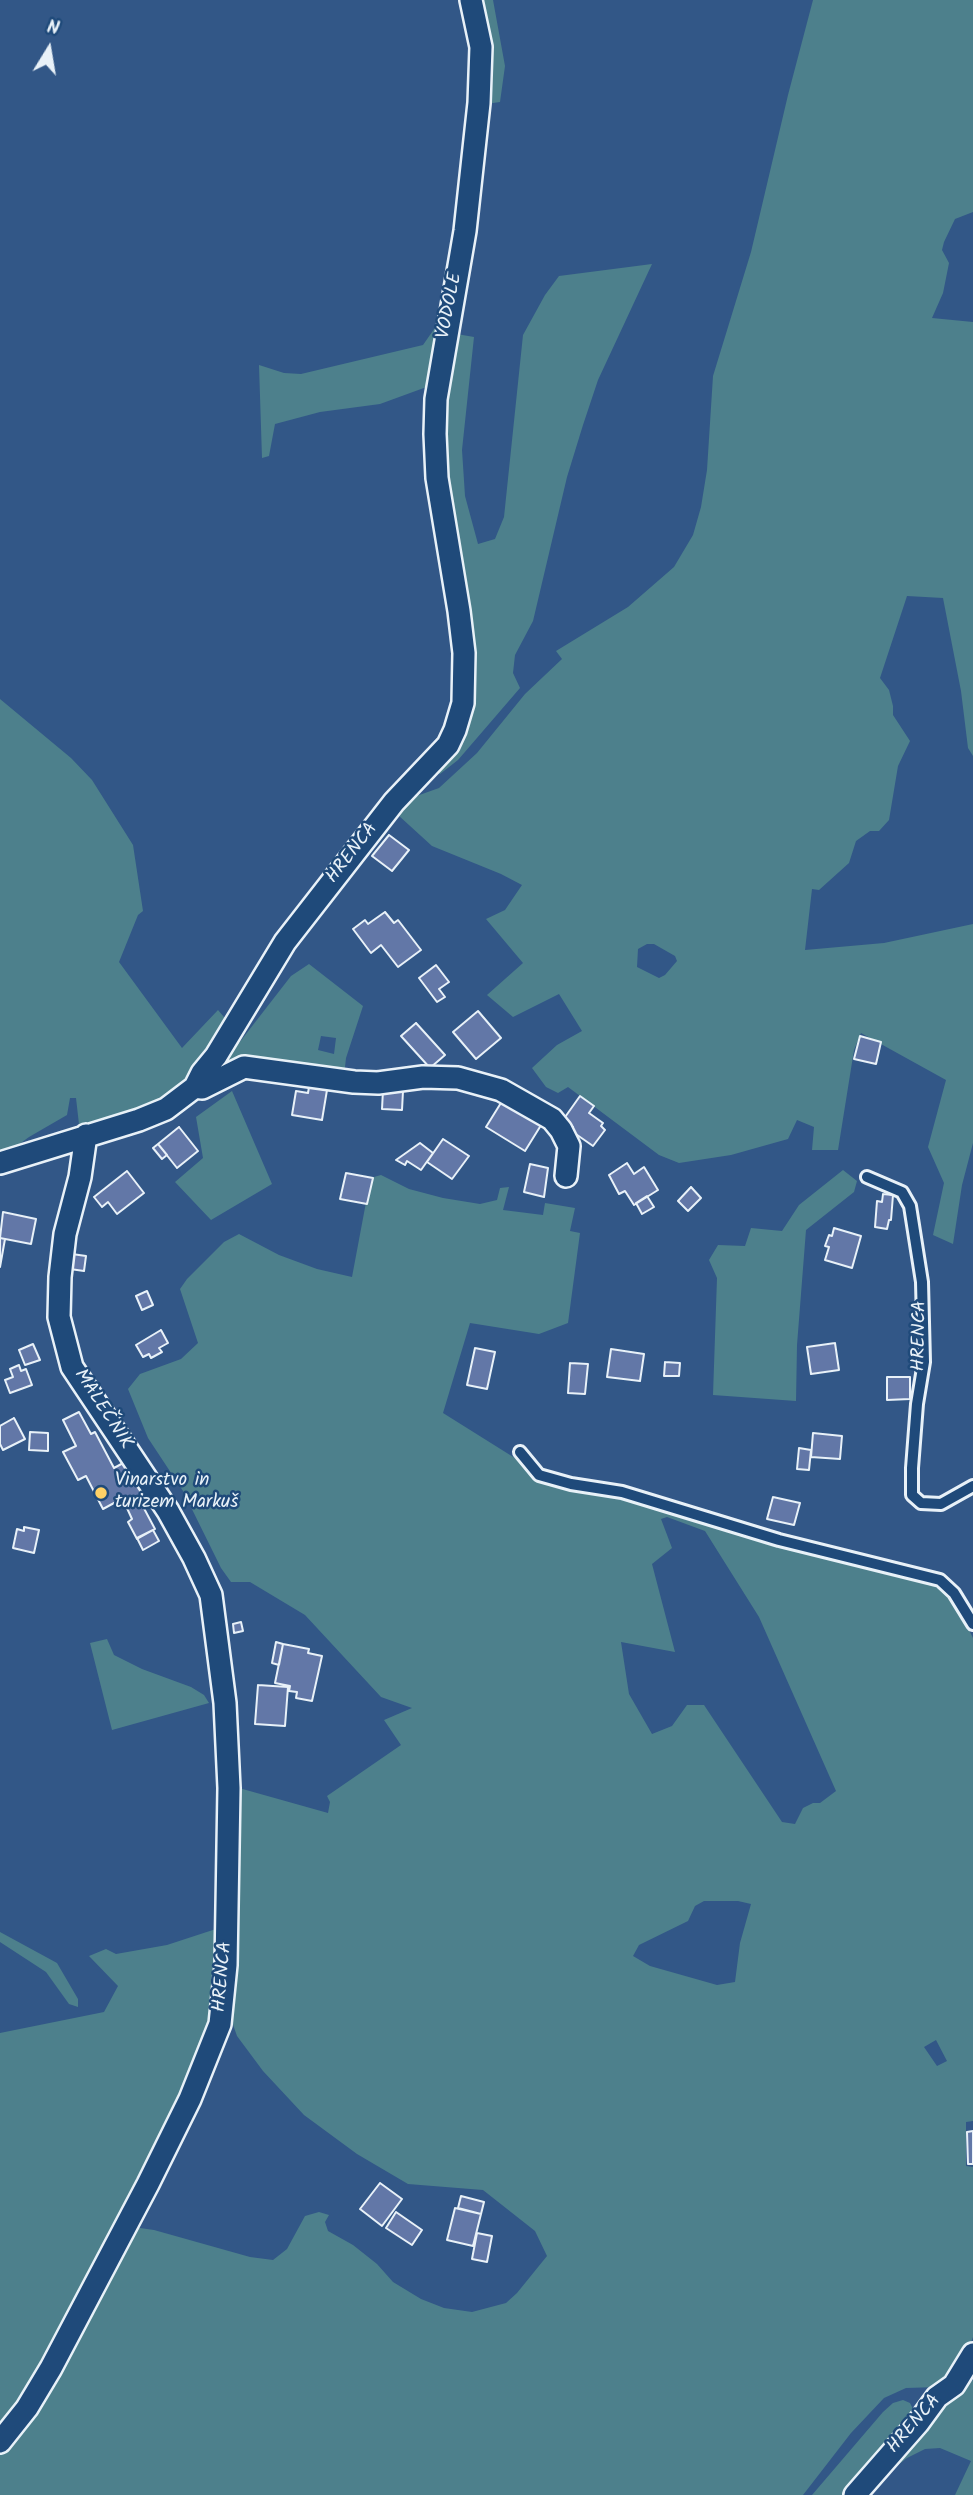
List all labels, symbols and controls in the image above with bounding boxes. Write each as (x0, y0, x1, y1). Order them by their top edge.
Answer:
text: N (44, 13, 62, 44)
north arrow (14, 14, 84, 84)
street label: VODOLE (433, 271, 469, 341)
street label: HRENCA (322, 819, 384, 889)
street label: HRENCA (909, 1300, 933, 1372)
street label: MALEČNIK (68, 1366, 136, 1454)
place label: Vinarstvo in turizem Markuš (115, 1471, 238, 1515)
marker: Vinarstvo in turizem Markuš (93, 1485, 109, 1501)
street label: HRENCA (210, 1941, 238, 2013)
street label: HRENCA (883, 2391, 947, 2459)

